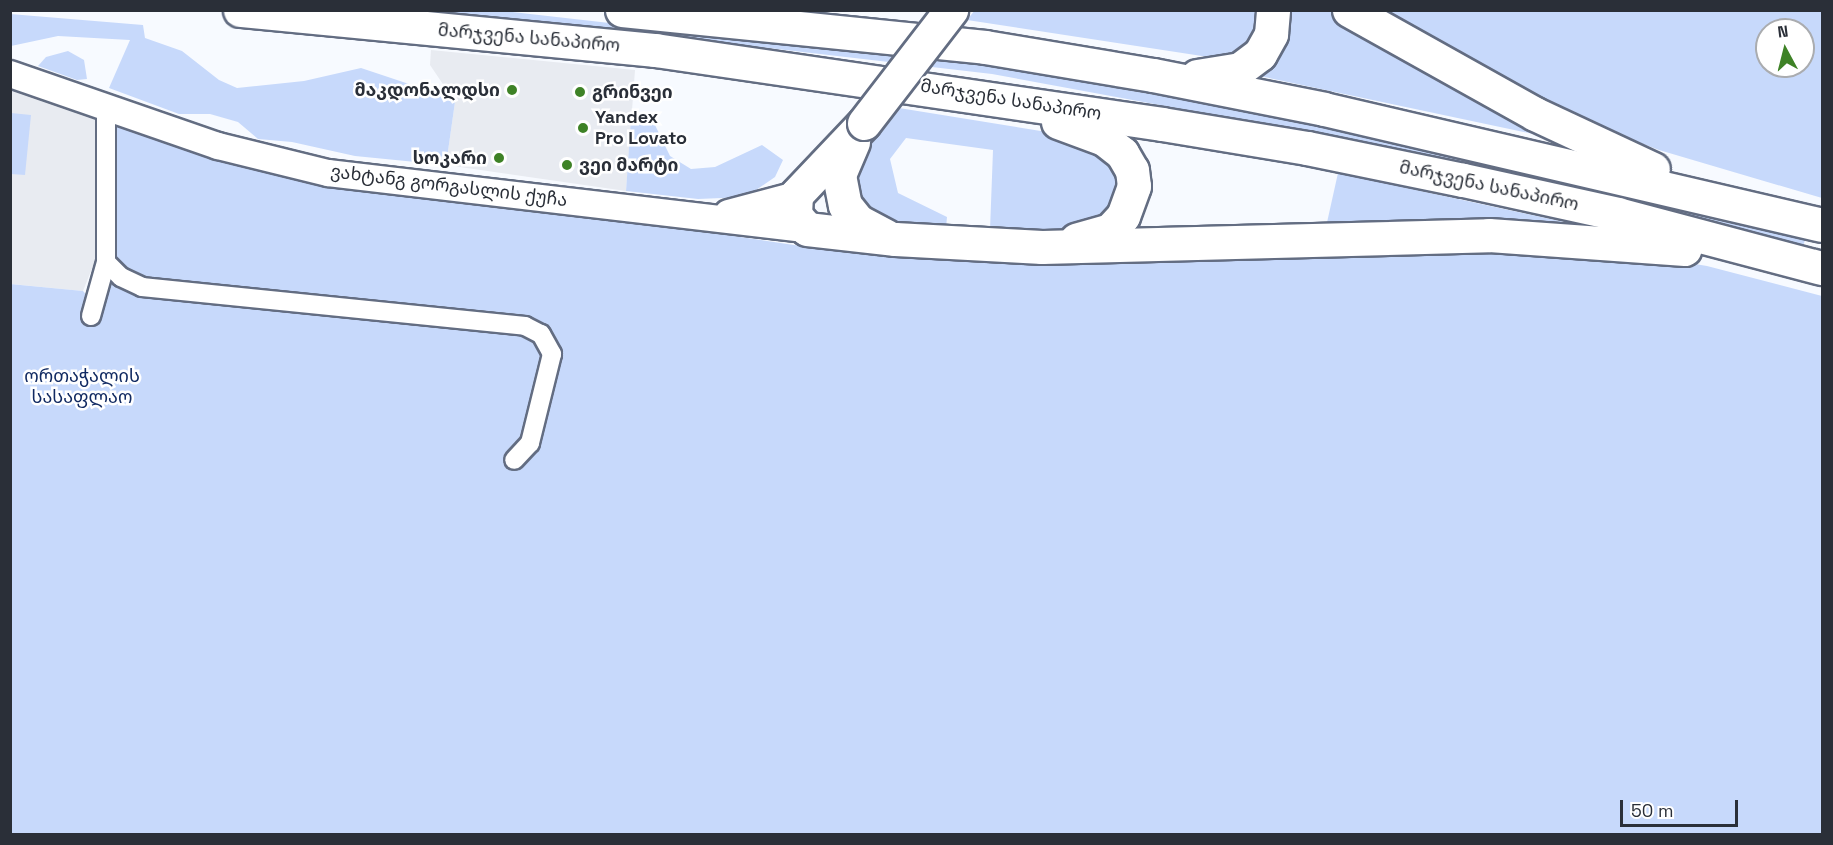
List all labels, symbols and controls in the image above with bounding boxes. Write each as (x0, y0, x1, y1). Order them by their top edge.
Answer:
north arrow (1755, 18, 1815, 78)
street label: მარჯვენა სანაპირო (437, 19, 621, 57)
text: N (1776, 21, 1790, 43)
street label: მარჯვენა სანაპირო (919, 75, 1103, 125)
place label: მაკდონალდსი (355, 79, 500, 101)
place label: გრინვეი (592, 81, 673, 103)
marker: მაკდონალდსი (505, 83, 519, 97)
marker: გრინვეი (573, 85, 587, 99)
place label: Yandex Pro Lovato (595, 107, 687, 150)
marker: Yandex Pro Lovato (576, 121, 590, 135)
place label: სოკარი (413, 147, 487, 169)
marker: სოკარი (492, 151, 506, 165)
place label: ვეი მარტი (579, 154, 678, 176)
street label: მარჯვენა სანაპირო (1397, 156, 1581, 216)
marker: ვეი მარტი (560, 158, 574, 172)
street label: ვახტანგ გორგასლის ქუჩა (329, 161, 569, 211)
park label: ორთაჭალის სასაფლაო (24, 366, 140, 409)
scale bar (1623, 788, 1742, 826)
text: 50 m (1631, 799, 1673, 822)

